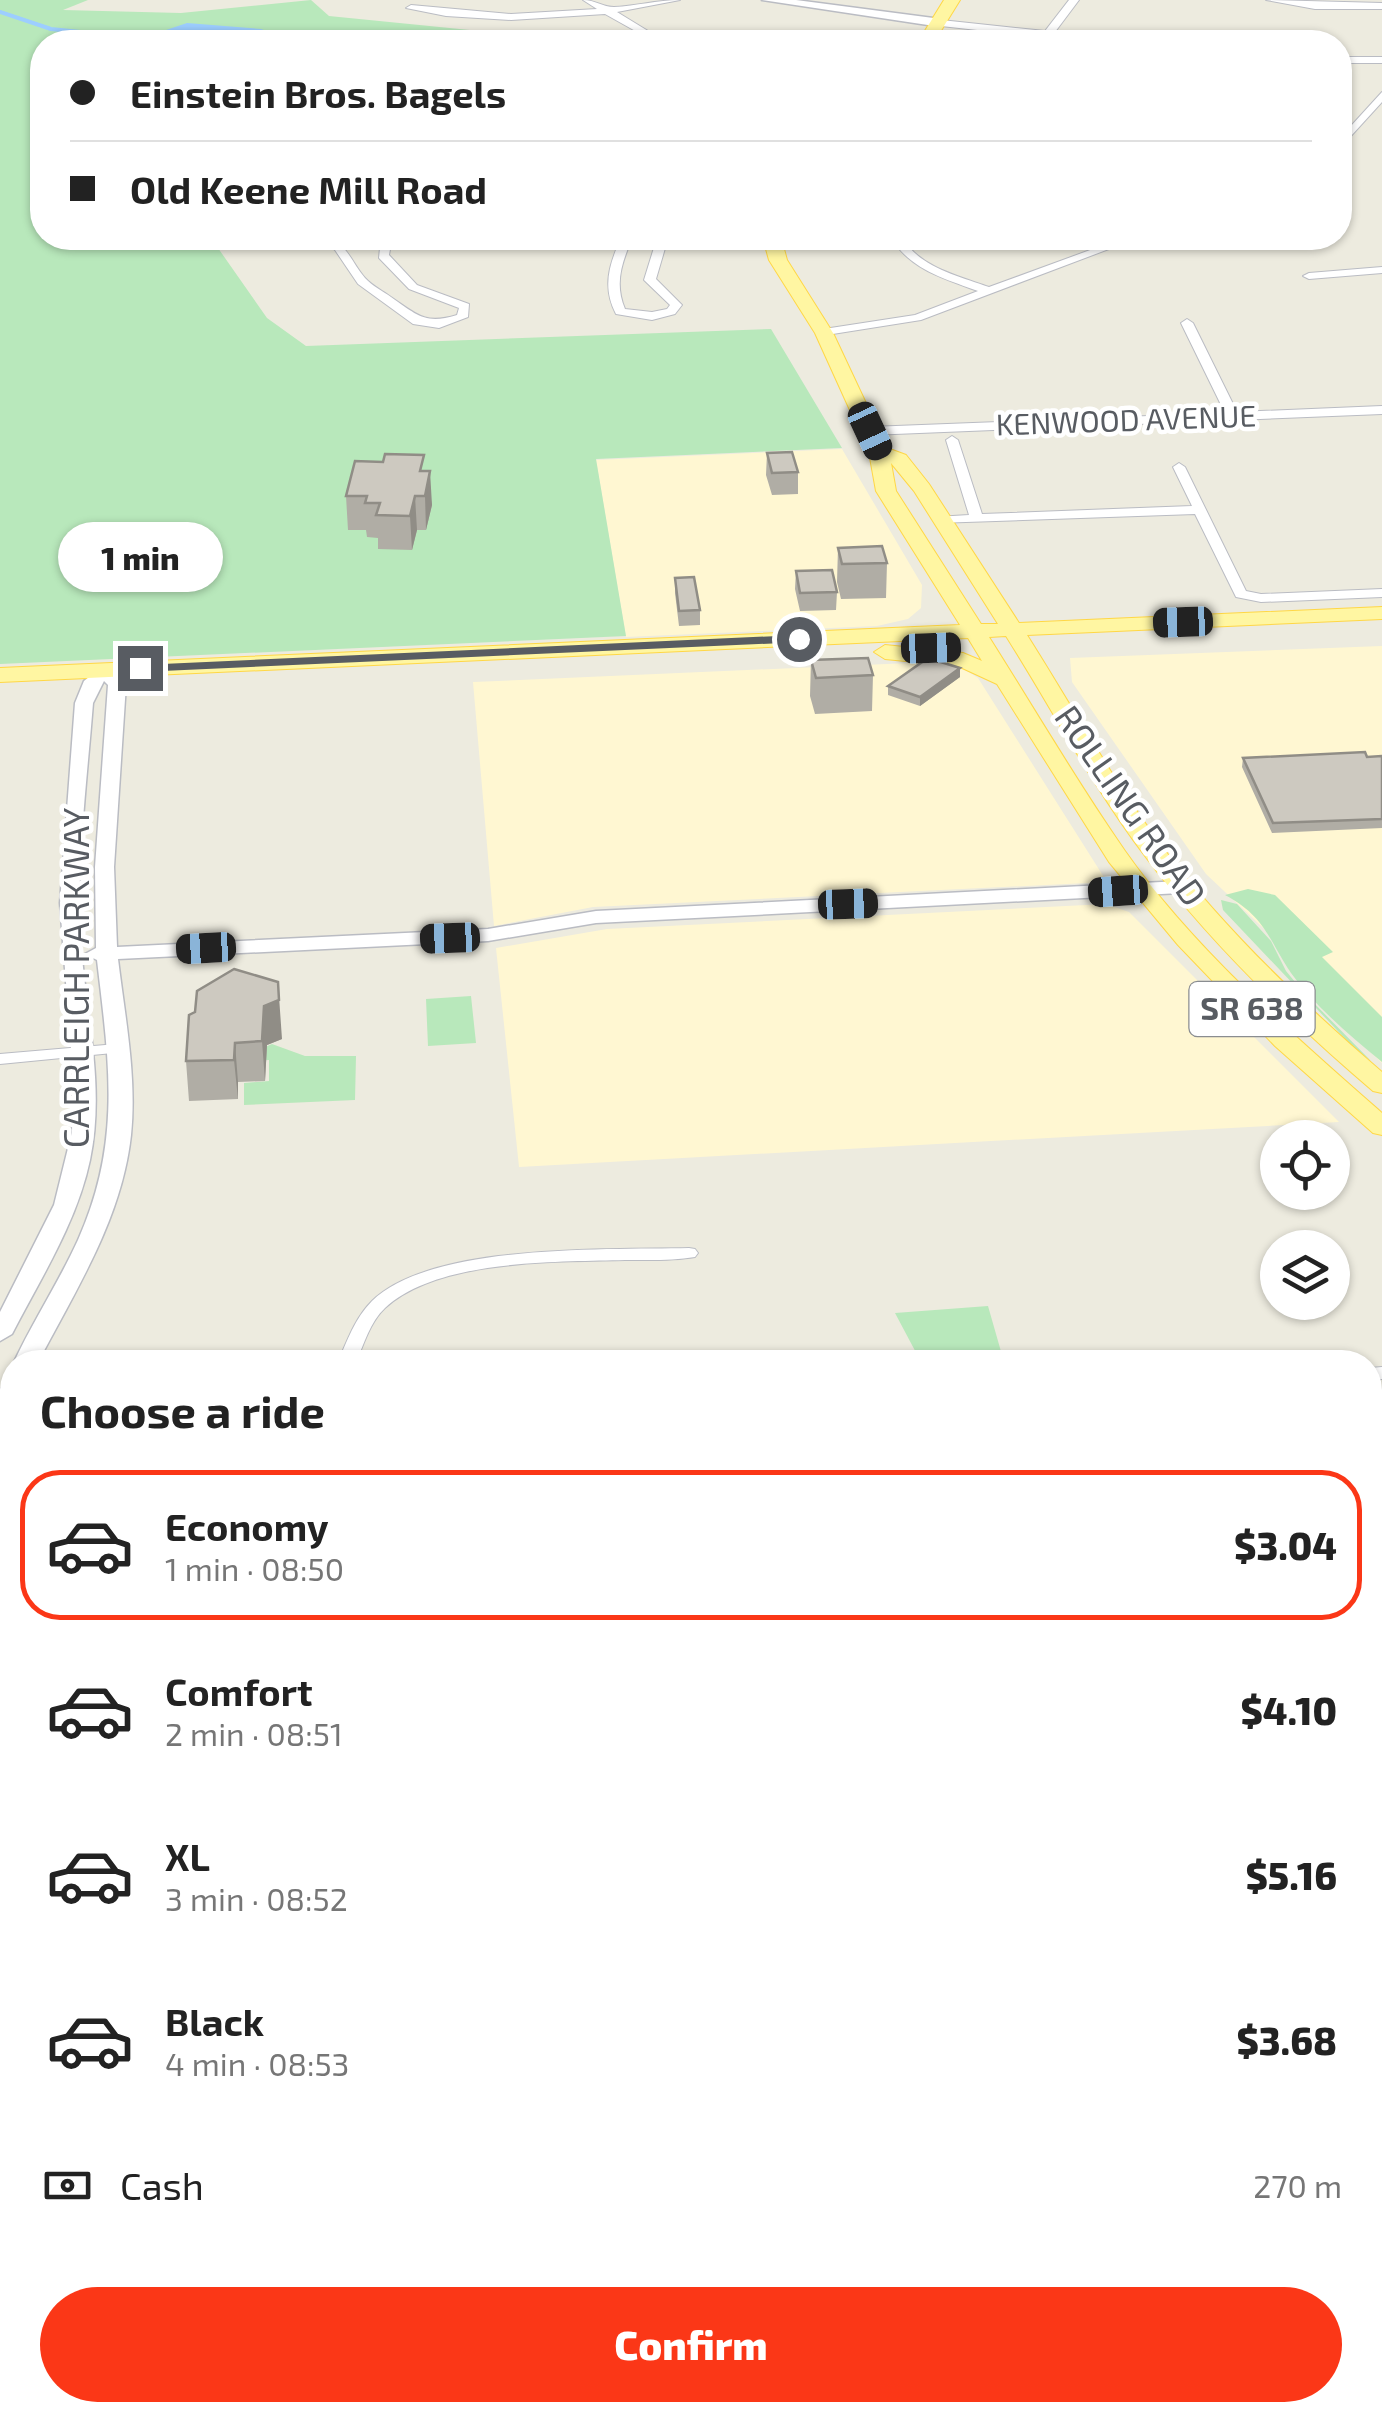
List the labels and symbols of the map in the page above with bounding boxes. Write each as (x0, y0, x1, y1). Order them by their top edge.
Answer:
street label: KENWOOD AVENUE (995, 396, 1257, 442)
car (844, 397, 896, 465)
callout: 1 min (58, 523, 222, 593)
car (1152, 606, 1214, 638)
route start (777, 617, 822, 662)
car (900, 632, 962, 664)
route end (118, 646, 163, 691)
street label: ROLLING ROAD (1047, 697, 1216, 913)
street label: CARRLEIGH PARKWAY (54, 808, 96, 1148)
car (1087, 874, 1149, 908)
car (817, 888, 879, 920)
car (419, 922, 481, 954)
car (175, 931, 237, 965)
road number: SR 638 (1190, 982, 1314, 1036)

